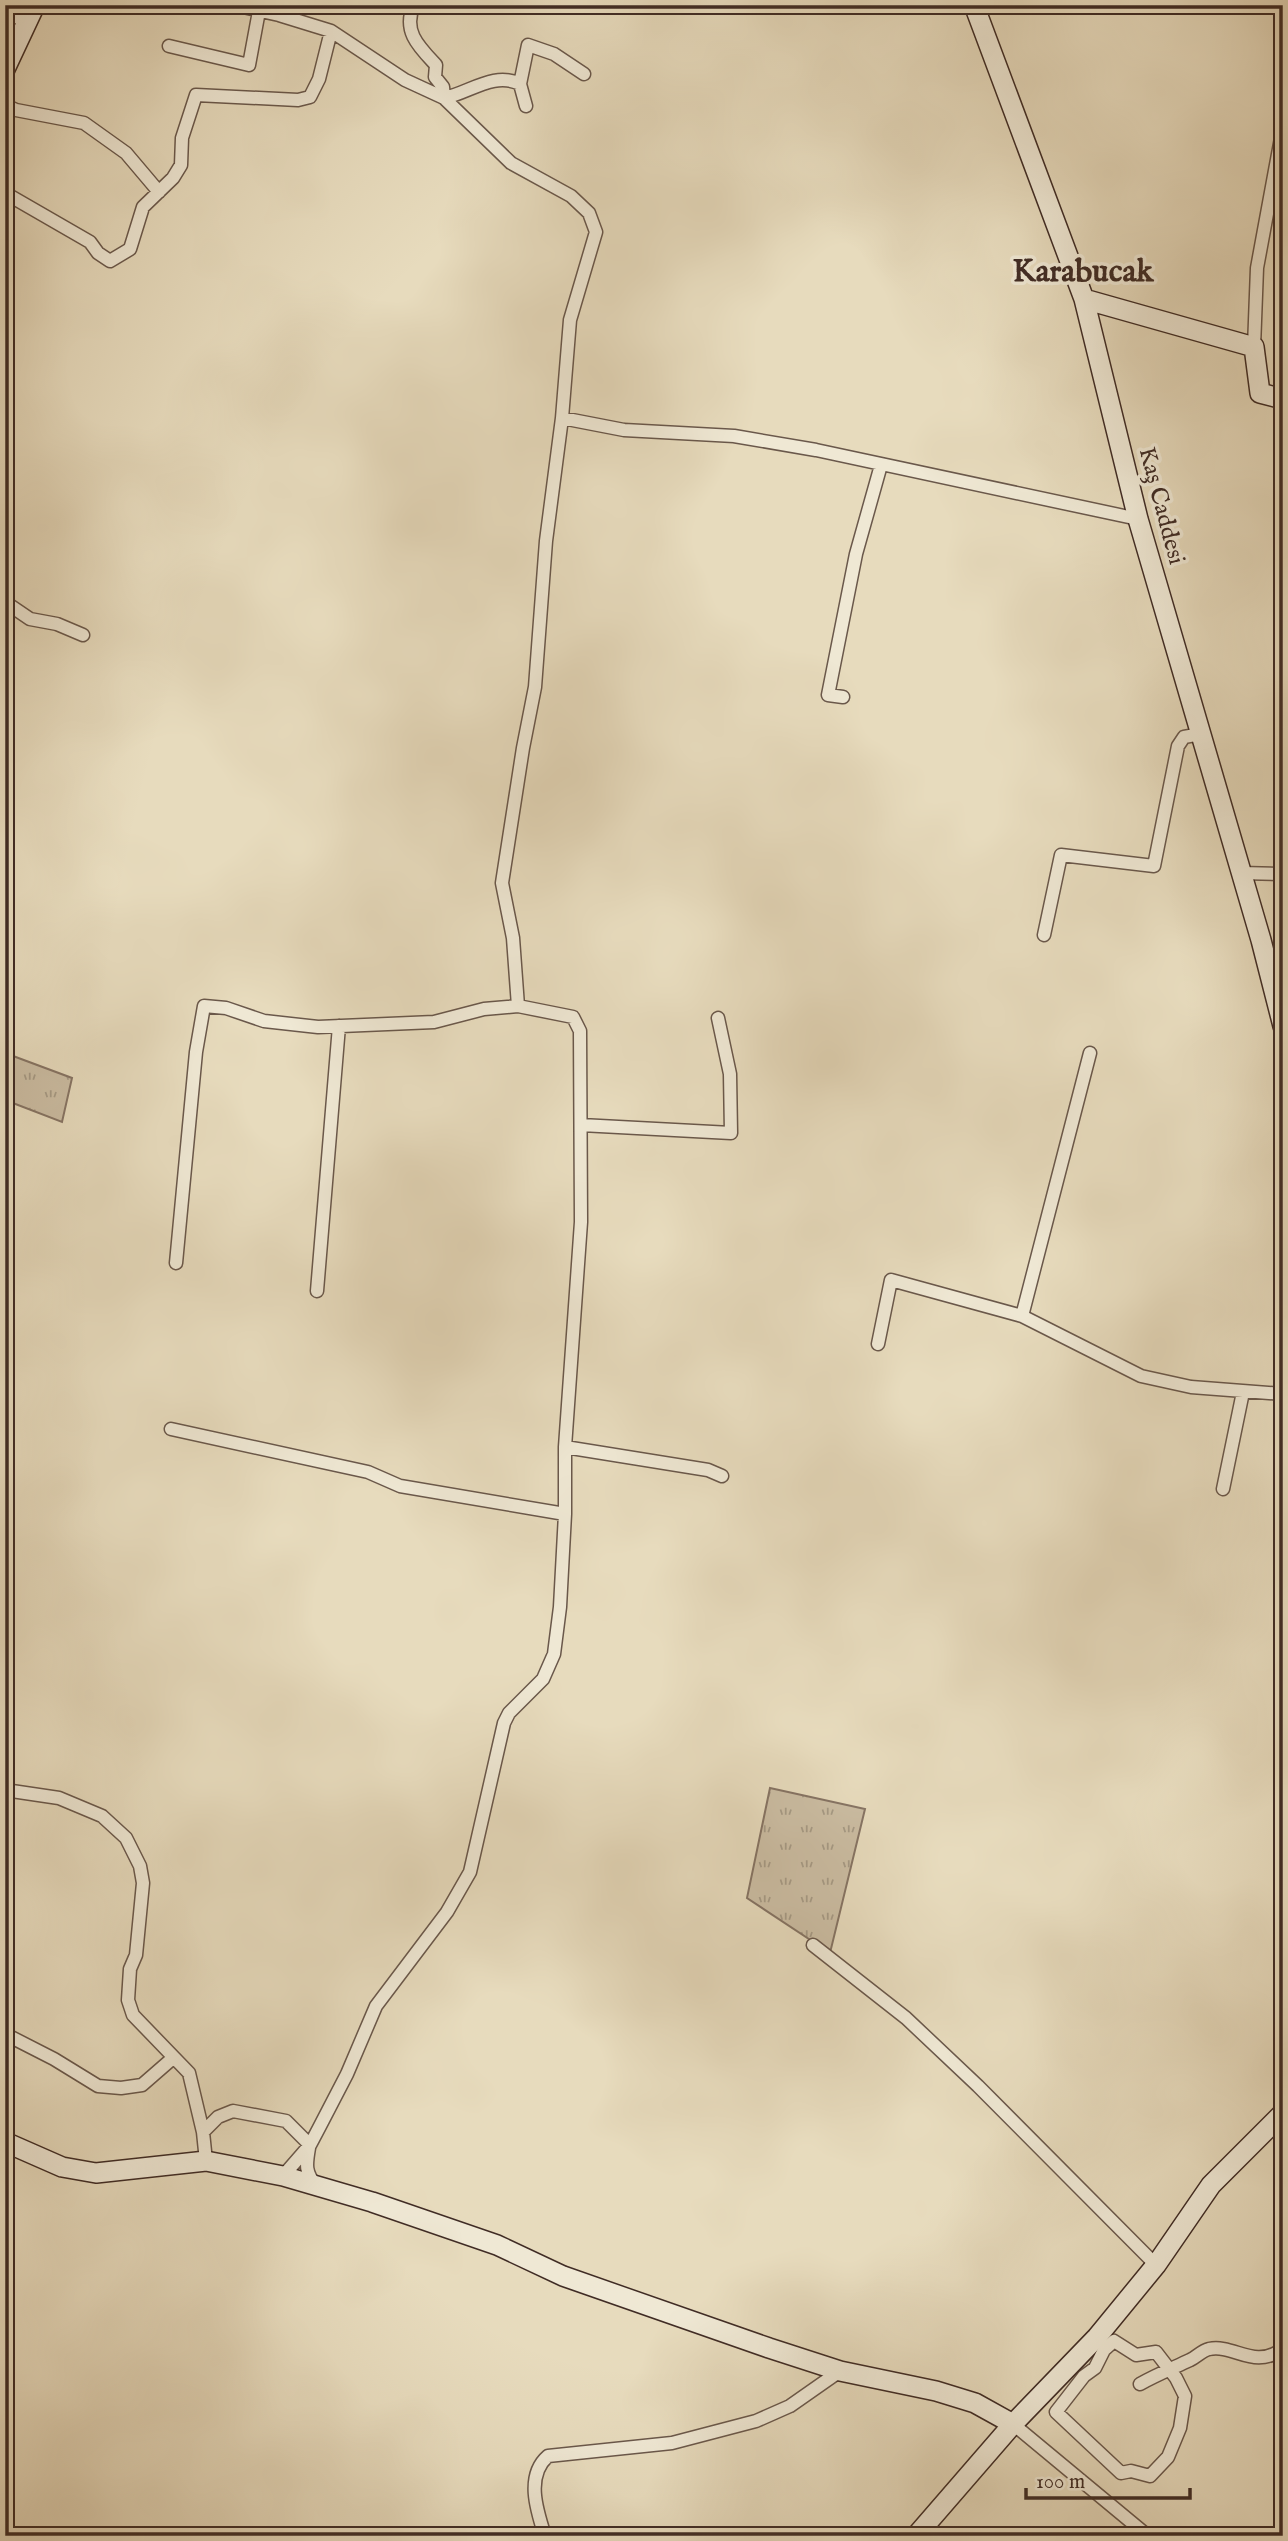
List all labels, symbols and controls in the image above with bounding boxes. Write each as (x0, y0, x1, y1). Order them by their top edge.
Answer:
district label: Karabucak (1013, 252, 1154, 293)
street label: Kaş Caddesi (1130, 444, 1192, 568)
scale bar (1026, 2457, 1190, 2501)
text: 100 m (1036, 2469, 1085, 2496)

